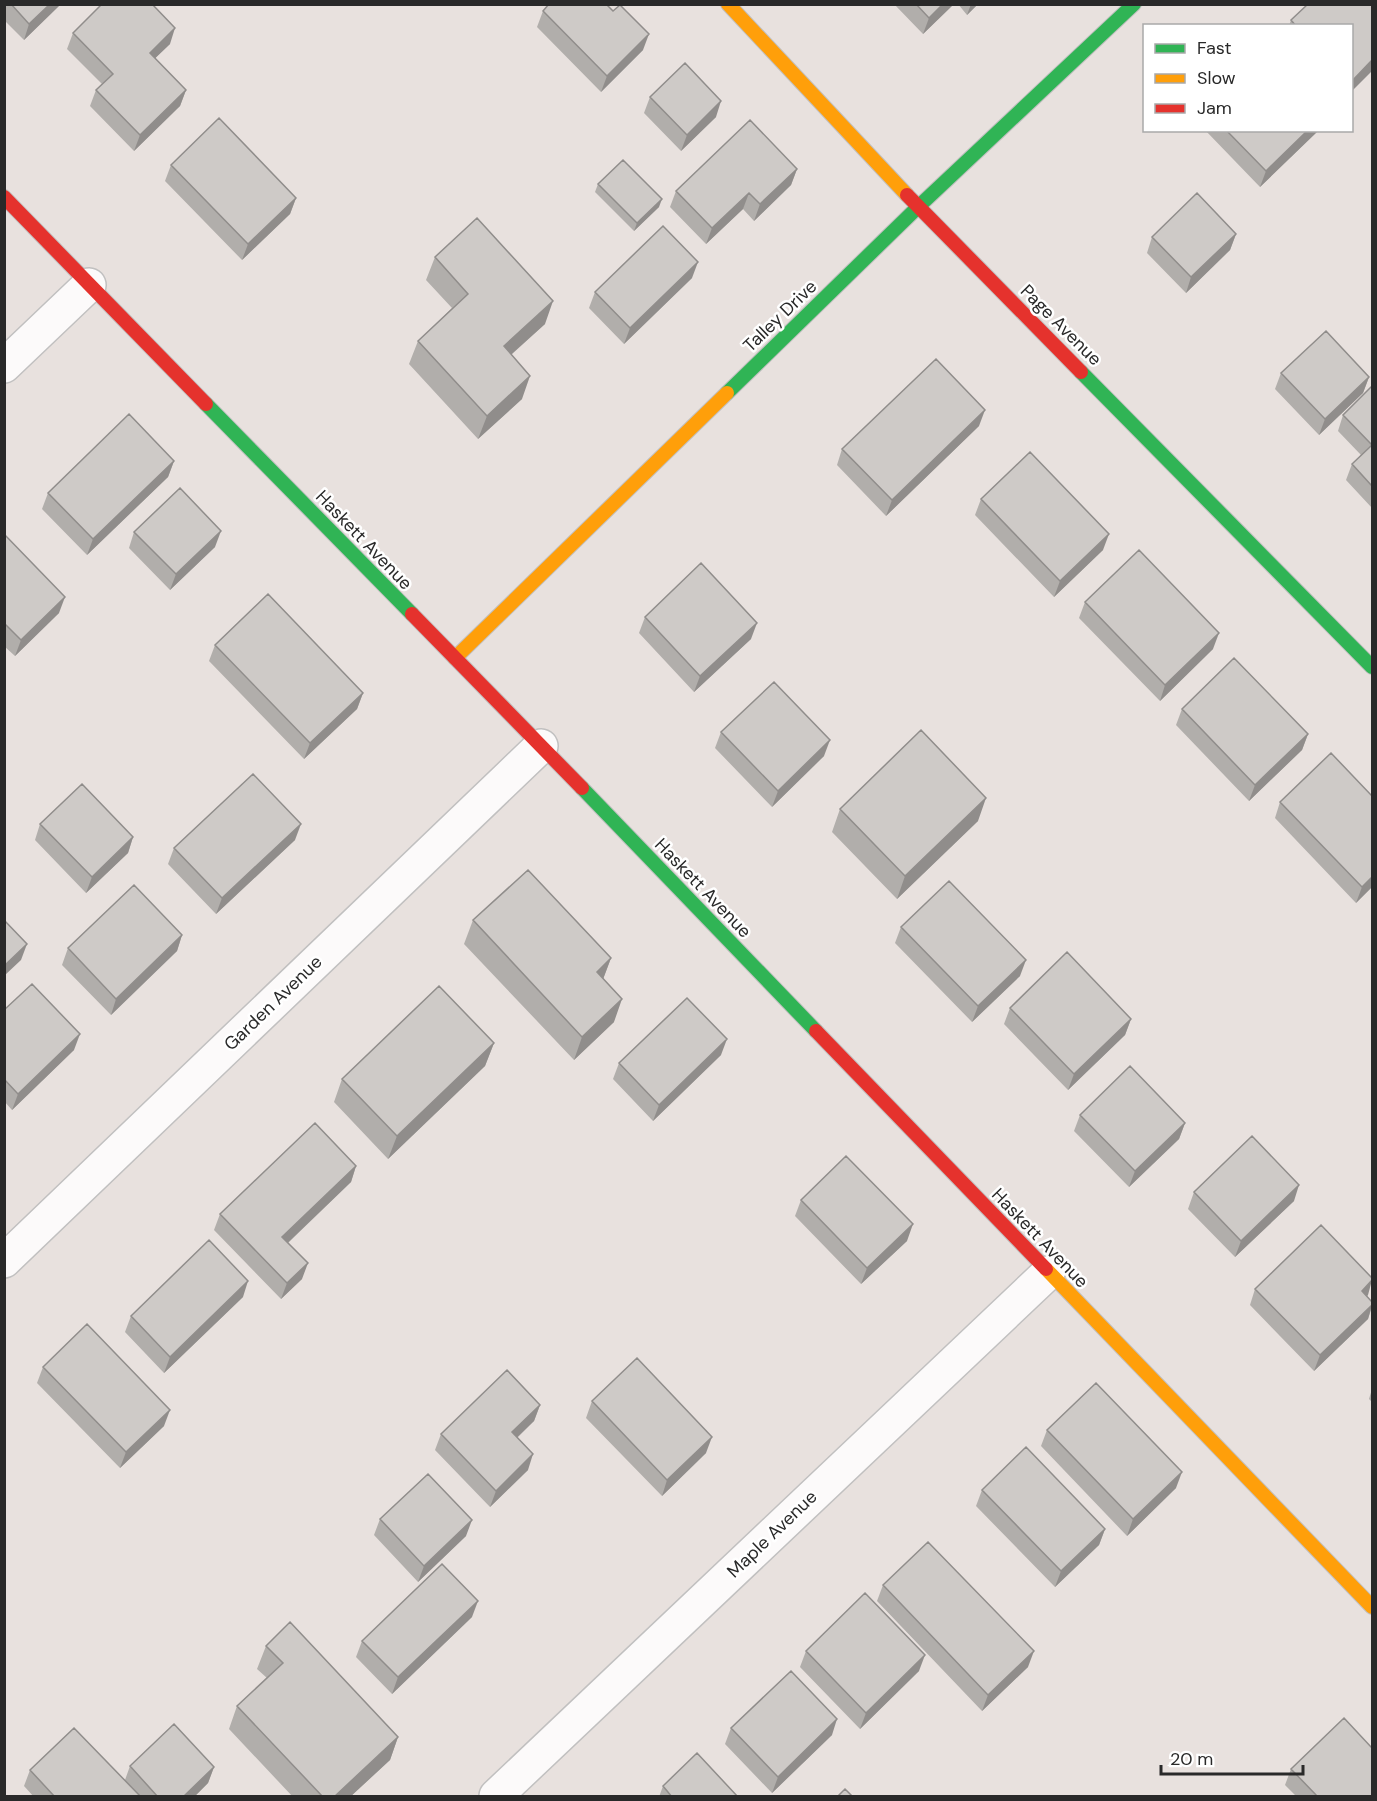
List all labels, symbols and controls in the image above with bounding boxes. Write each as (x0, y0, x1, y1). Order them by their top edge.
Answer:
legend (1143, 24, 1353, 132)
text: Fast (1197, 36, 1232, 60)
text: Slow (1197, 66, 1236, 90)
text: Jam (1197, 96, 1232, 120)
street label: Talley Drive (738, 275, 822, 357)
street label: Page Avenue (1015, 279, 1107, 371)
street label: Haskett Avenue (310, 485, 418, 595)
street label: Haskett Avenue (649, 833, 757, 943)
street label: Garden Avenue (219, 950, 327, 1056)
street label: Haskett Avenue (986, 1183, 1094, 1293)
street label: Maple Avenue (722, 1485, 822, 1583)
scale bar (1161, 1738, 1304, 1776)
text: 20 m (1170, 1747, 1213, 1771)

